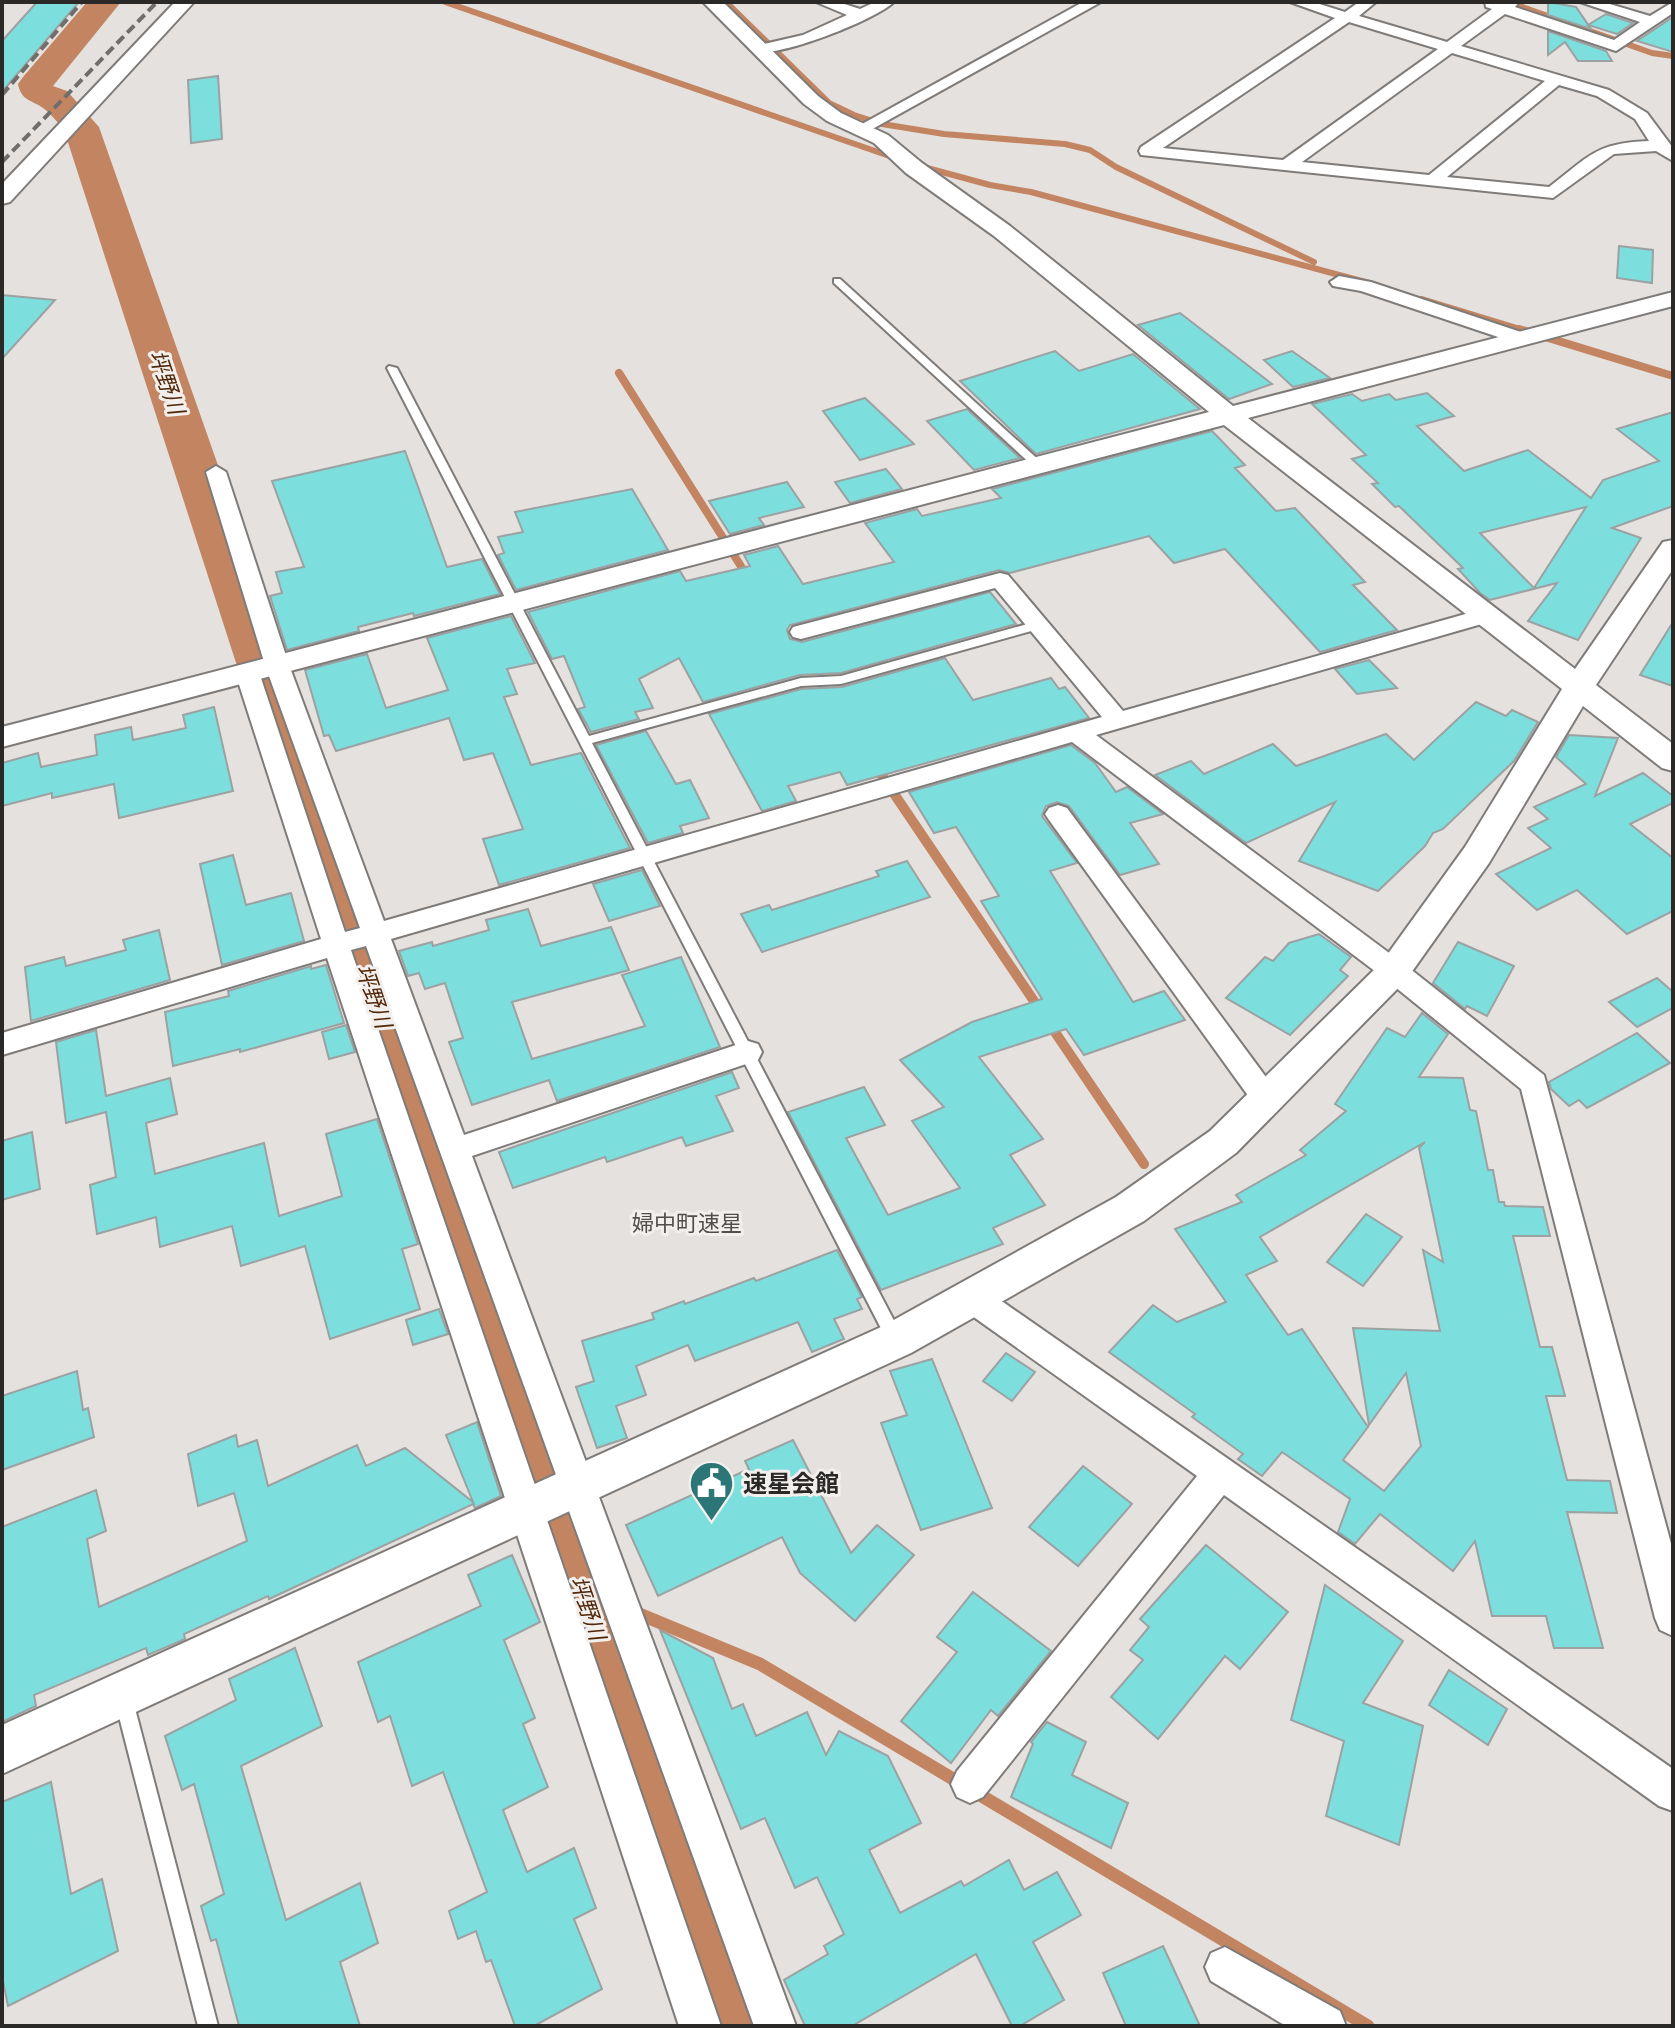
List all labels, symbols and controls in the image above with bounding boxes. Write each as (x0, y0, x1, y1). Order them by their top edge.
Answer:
water label: 坪野川 (144, 347, 190, 419)
water label: 坪野川 (351, 961, 397, 1033)
district label: 婦中町速星 (632, 1211, 742, 1236)
public building icon: 速星会館 (688, 1460, 736, 1523)
place label: 速星会館 (743, 1470, 839, 1498)
water label: 坪野川 (565, 1573, 611, 1645)

